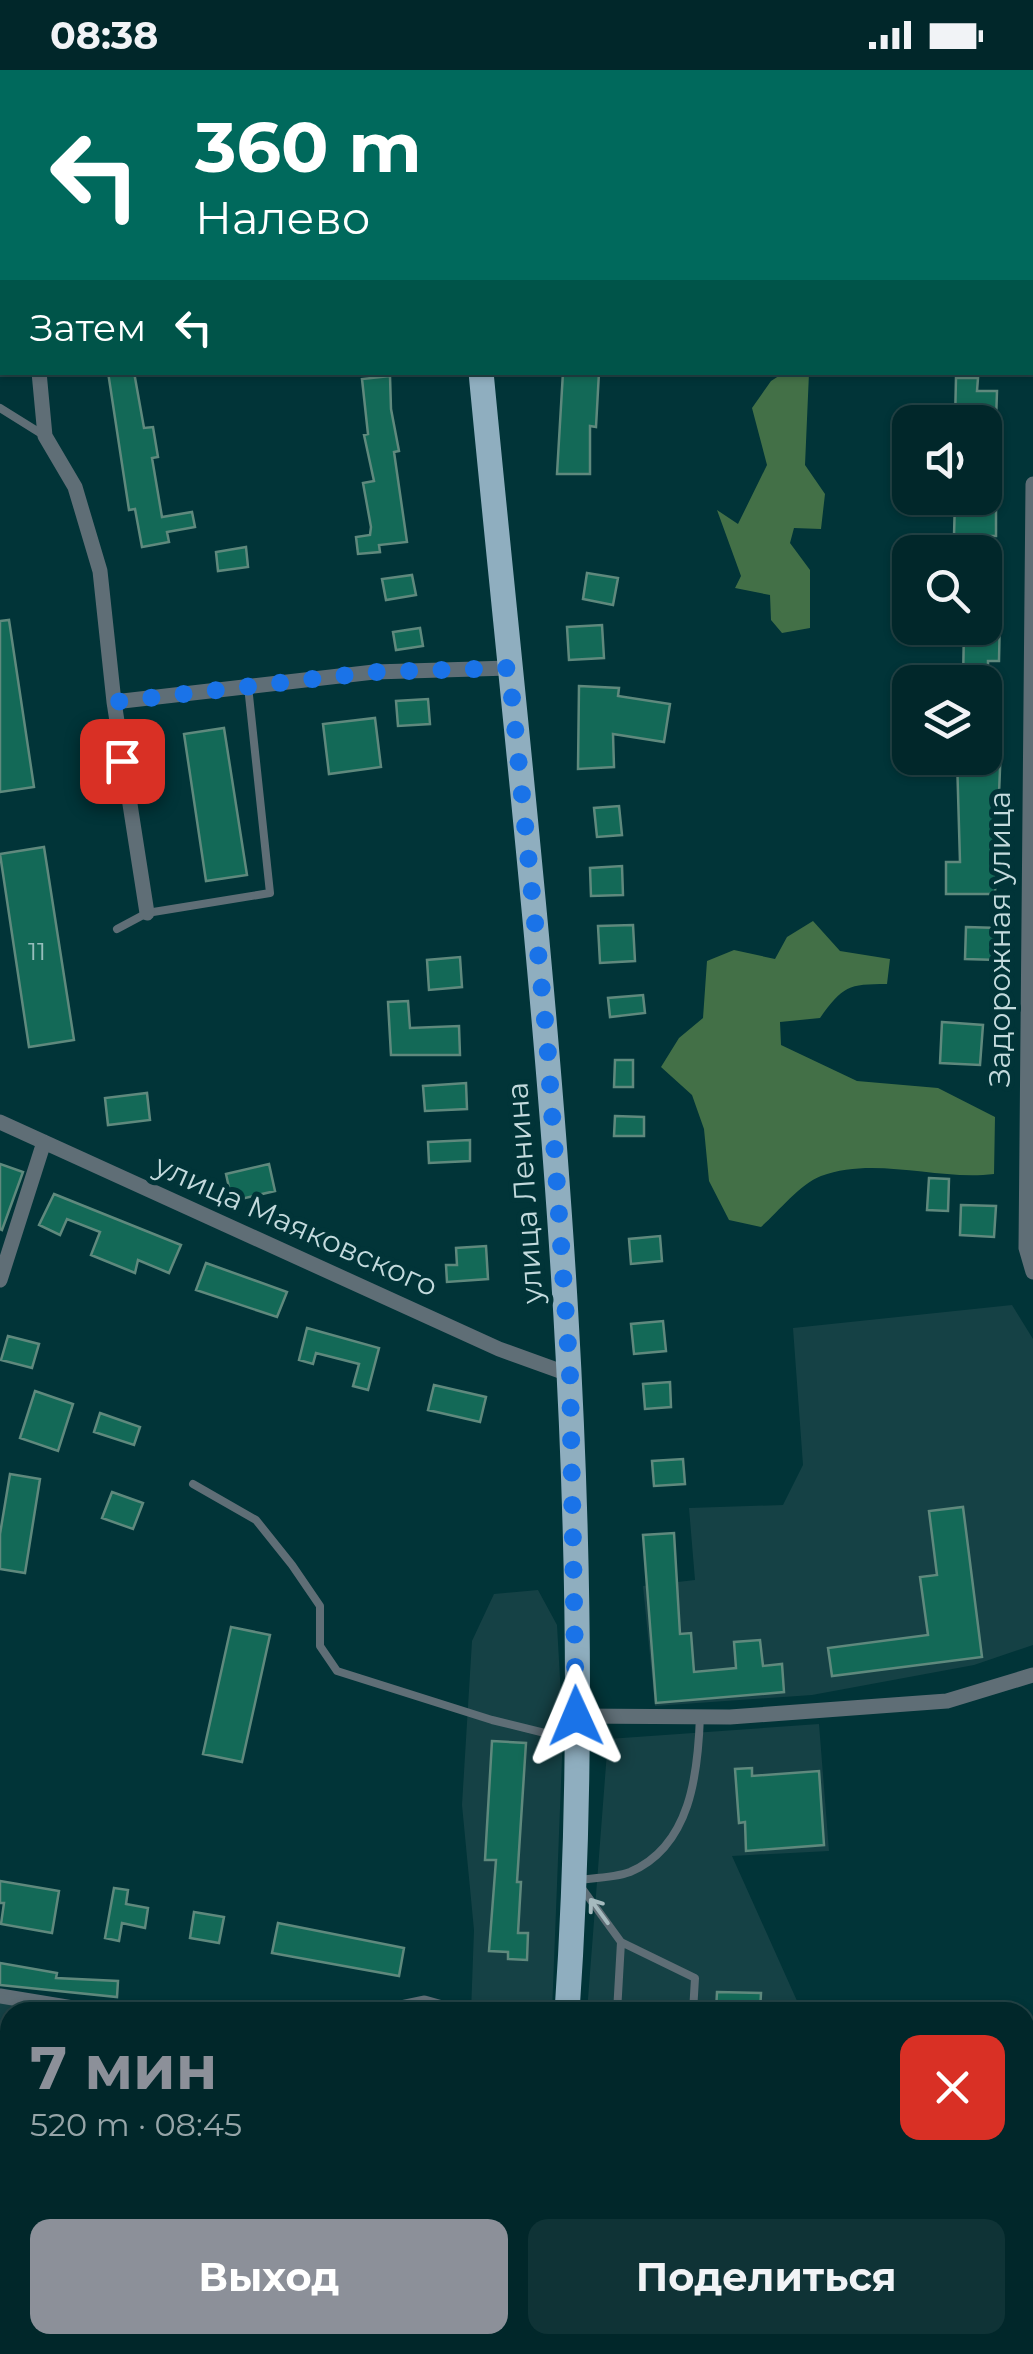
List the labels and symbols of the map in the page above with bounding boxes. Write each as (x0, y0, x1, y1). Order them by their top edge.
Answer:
pin (80, 719, 165, 804)
street label: Задорожная улица (981, 791, 1018, 1087)
house number: 11 (28, 936, 46, 966)
street label: улица Ленина (498, 1081, 551, 1306)
street label: улица Маяковского (148, 1146, 443, 1305)
position arrow (524, 1664, 628, 1768)
one-way arrow (589, 1898, 610, 1925)

